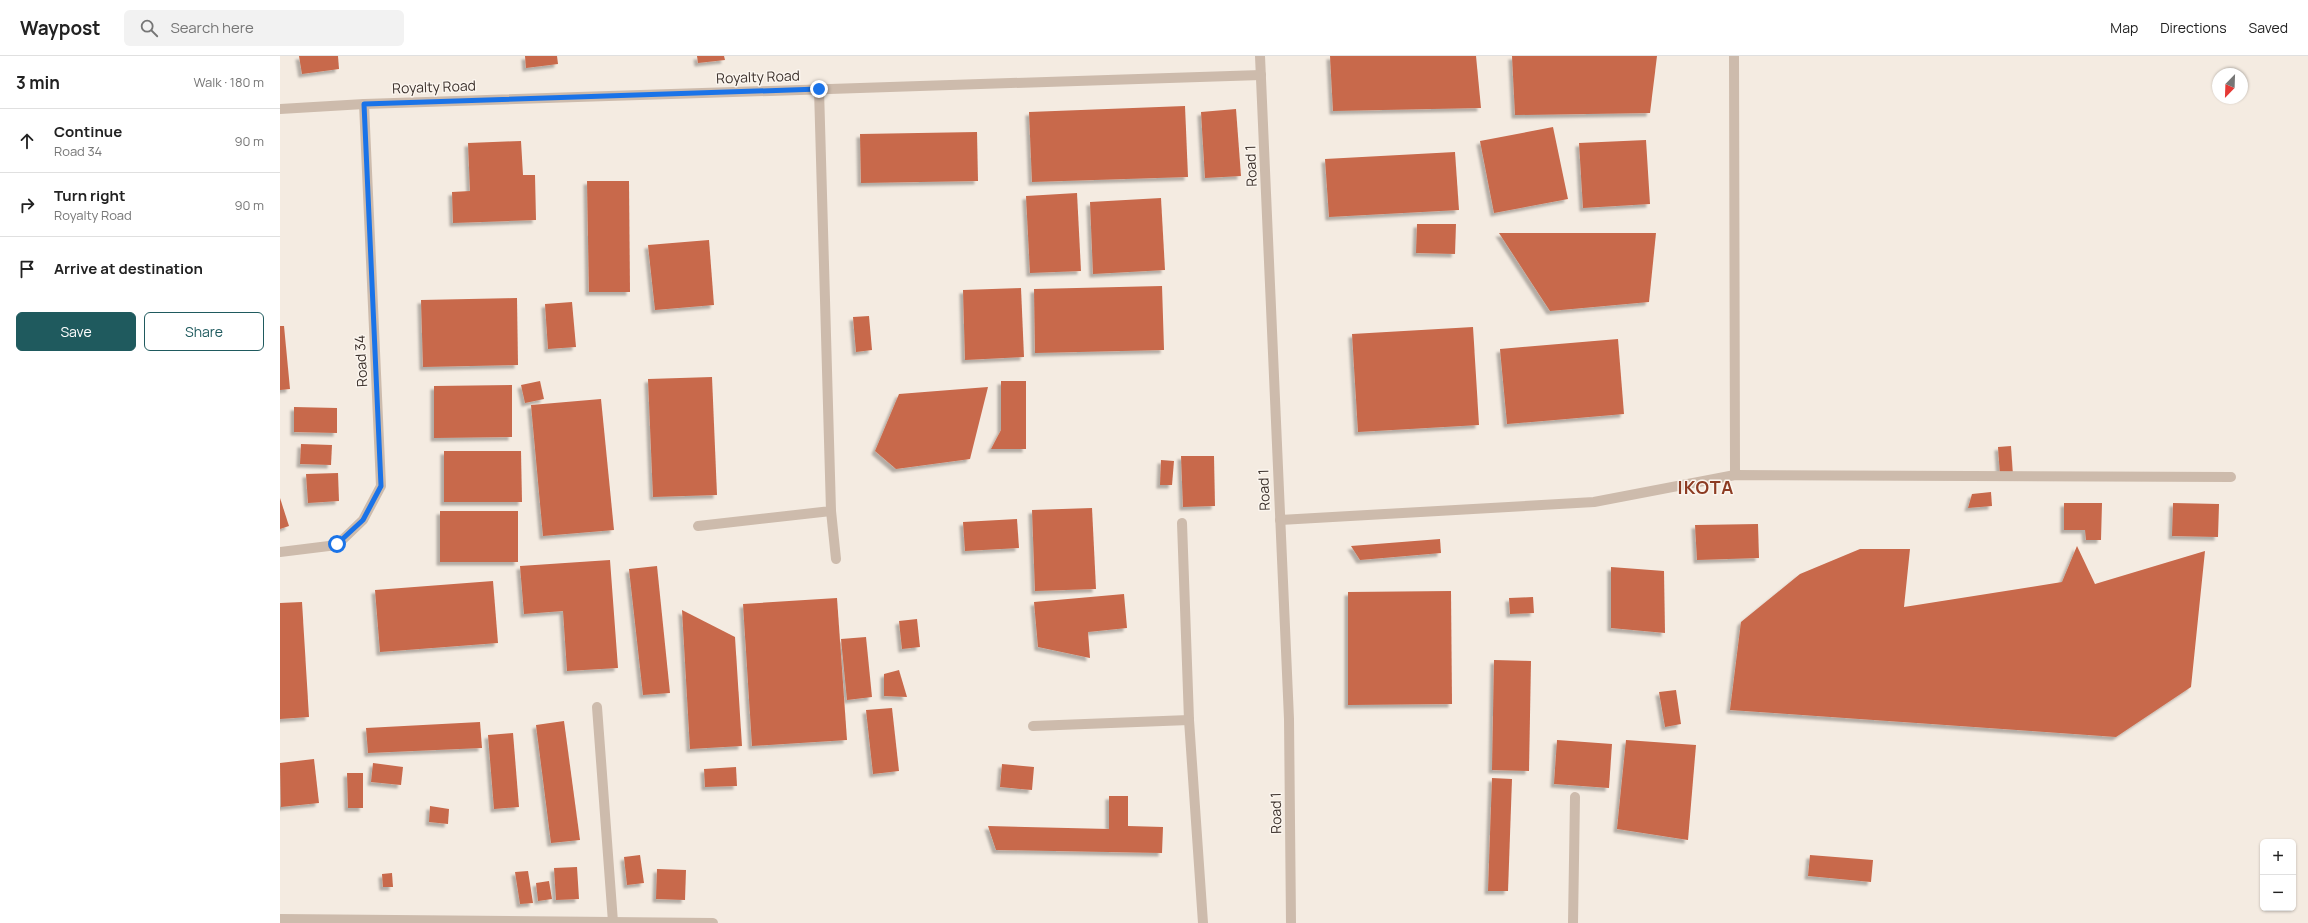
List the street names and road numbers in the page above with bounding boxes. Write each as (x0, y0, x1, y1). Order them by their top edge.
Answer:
street label: Royalty Road (716, 66, 800, 87)
street label: Royalty Road (392, 76, 476, 97)
street label: Road 1 (1240, 145, 1261, 187)
street label: Road 34 (350, 335, 371, 387)
street label: Road 1 (1253, 469, 1274, 511)
street label: Road 1 (1266, 792, 1285, 834)

